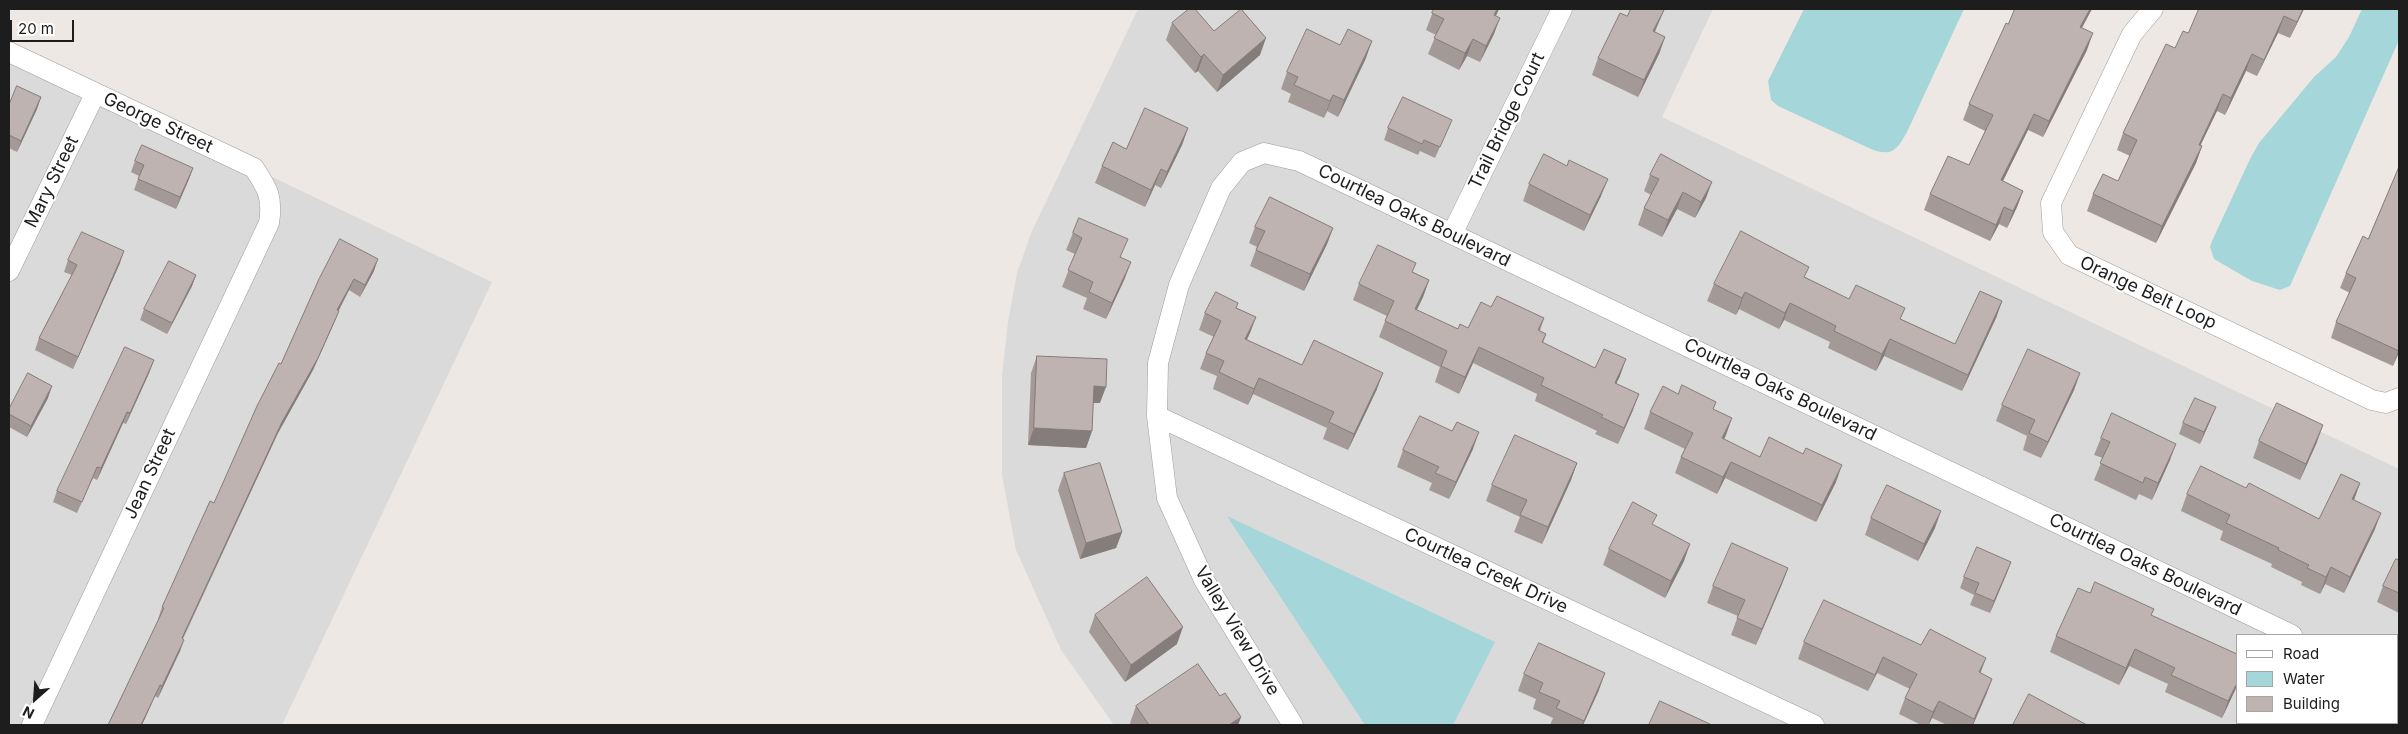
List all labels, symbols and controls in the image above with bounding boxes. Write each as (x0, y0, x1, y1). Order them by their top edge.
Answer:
scale bar (12, 10, 76, 42)
text: 20 m (18, 19, 54, 38)
street label: Trail Bridge Court (1465, 49, 1549, 193)
street label: George Street (100, 88, 216, 158)
street label: Mary Street (21, 133, 83, 231)
street label: Courtlea Oaks Boulevard (1314, 160, 1514, 272)
street label: Orange Belt Loop (2076, 252, 2220, 334)
street label: Courtlea Oaks Boulevard (1680, 334, 1880, 446)
street label: Jean Street (120, 425, 180, 523)
street label: Courtlea Oaks Boulevard (2045, 509, 2245, 621)
street label: Courtlea Creek Drive (1401, 524, 1571, 618)
street label: Valley View Drive (1190, 562, 1284, 700)
legend (2236, 634, 2398, 724)
text: Road (2283, 644, 2319, 663)
text: Water (2283, 669, 2325, 688)
north arrow (10, 674, 60, 724)
text: Building (2283, 694, 2340, 713)
text: N (20, 703, 37, 723)

